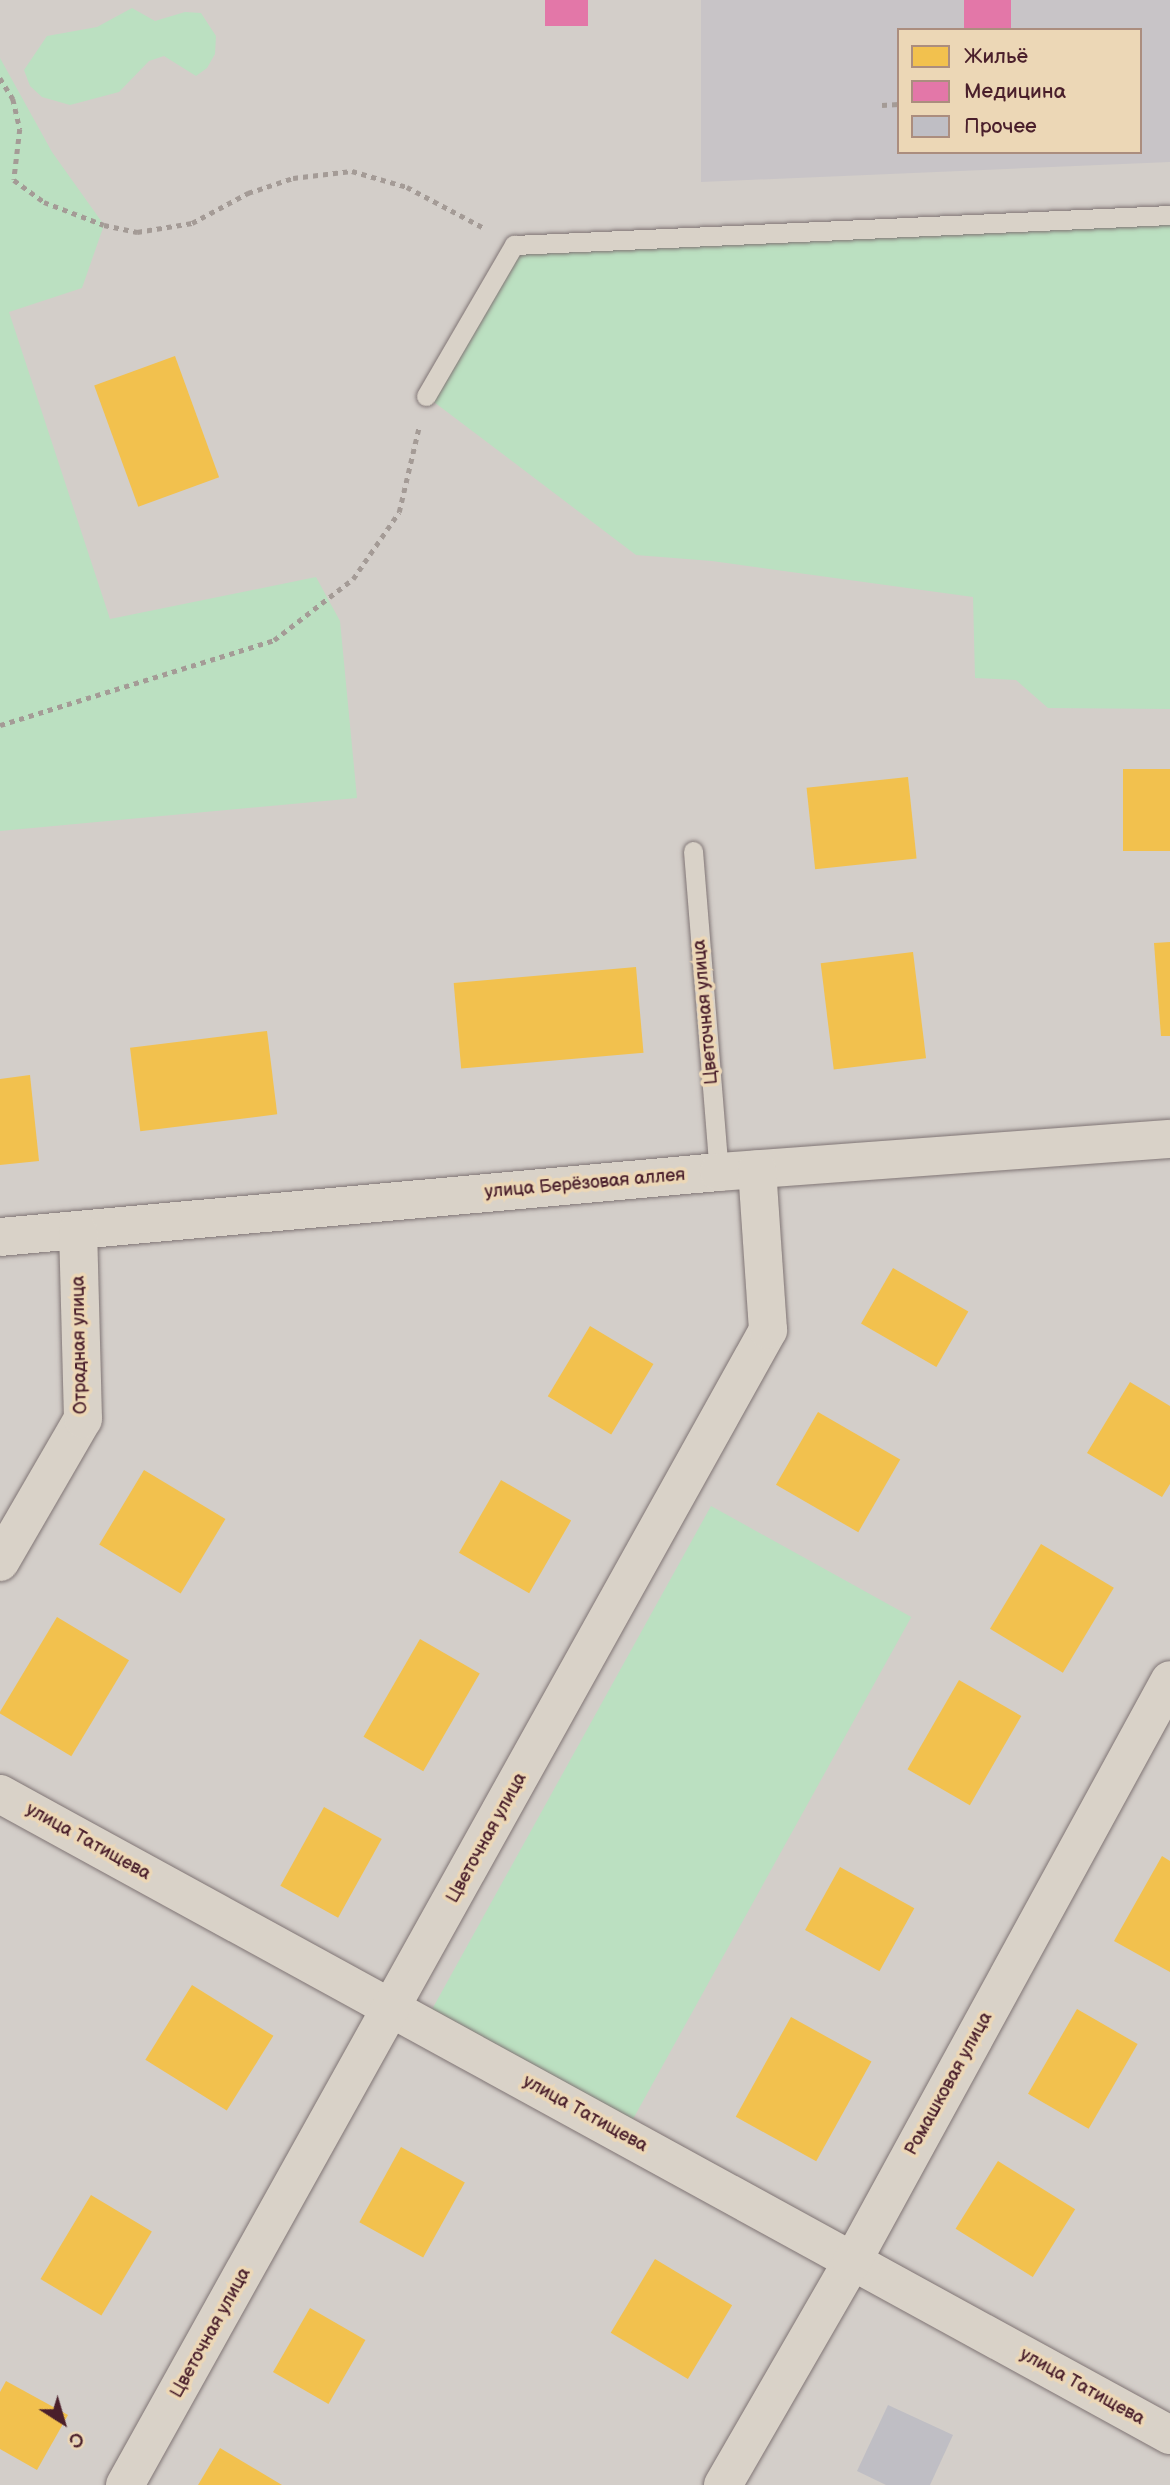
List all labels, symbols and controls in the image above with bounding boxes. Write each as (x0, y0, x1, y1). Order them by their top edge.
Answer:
legend (897, 28, 1142, 154)
text: Жильё (964, 44, 1028, 69)
text: Медицина (964, 79, 1066, 104)
text: Прочее (964, 114, 1037, 139)
street label: Цветочная улица (689, 939, 723, 1085)
street label: улица Берёзовая аллея (484, 1164, 686, 1204)
street label: Отрадная улица (68, 1276, 92, 1414)
street label: Цветочная улица (442, 1769, 532, 1907)
street label: улица Татищева (22, 1799, 154, 1885)
street label: Ромашковая улица (901, 2009, 997, 2159)
street label: улица Татищева (519, 2071, 651, 2157)
street label: Цветочная улица (166, 2264, 256, 2402)
street label: улица Татищева (1016, 2344, 1148, 2430)
north arrow (28, 2387, 98, 2457)
text: С (64, 2426, 88, 2452)

